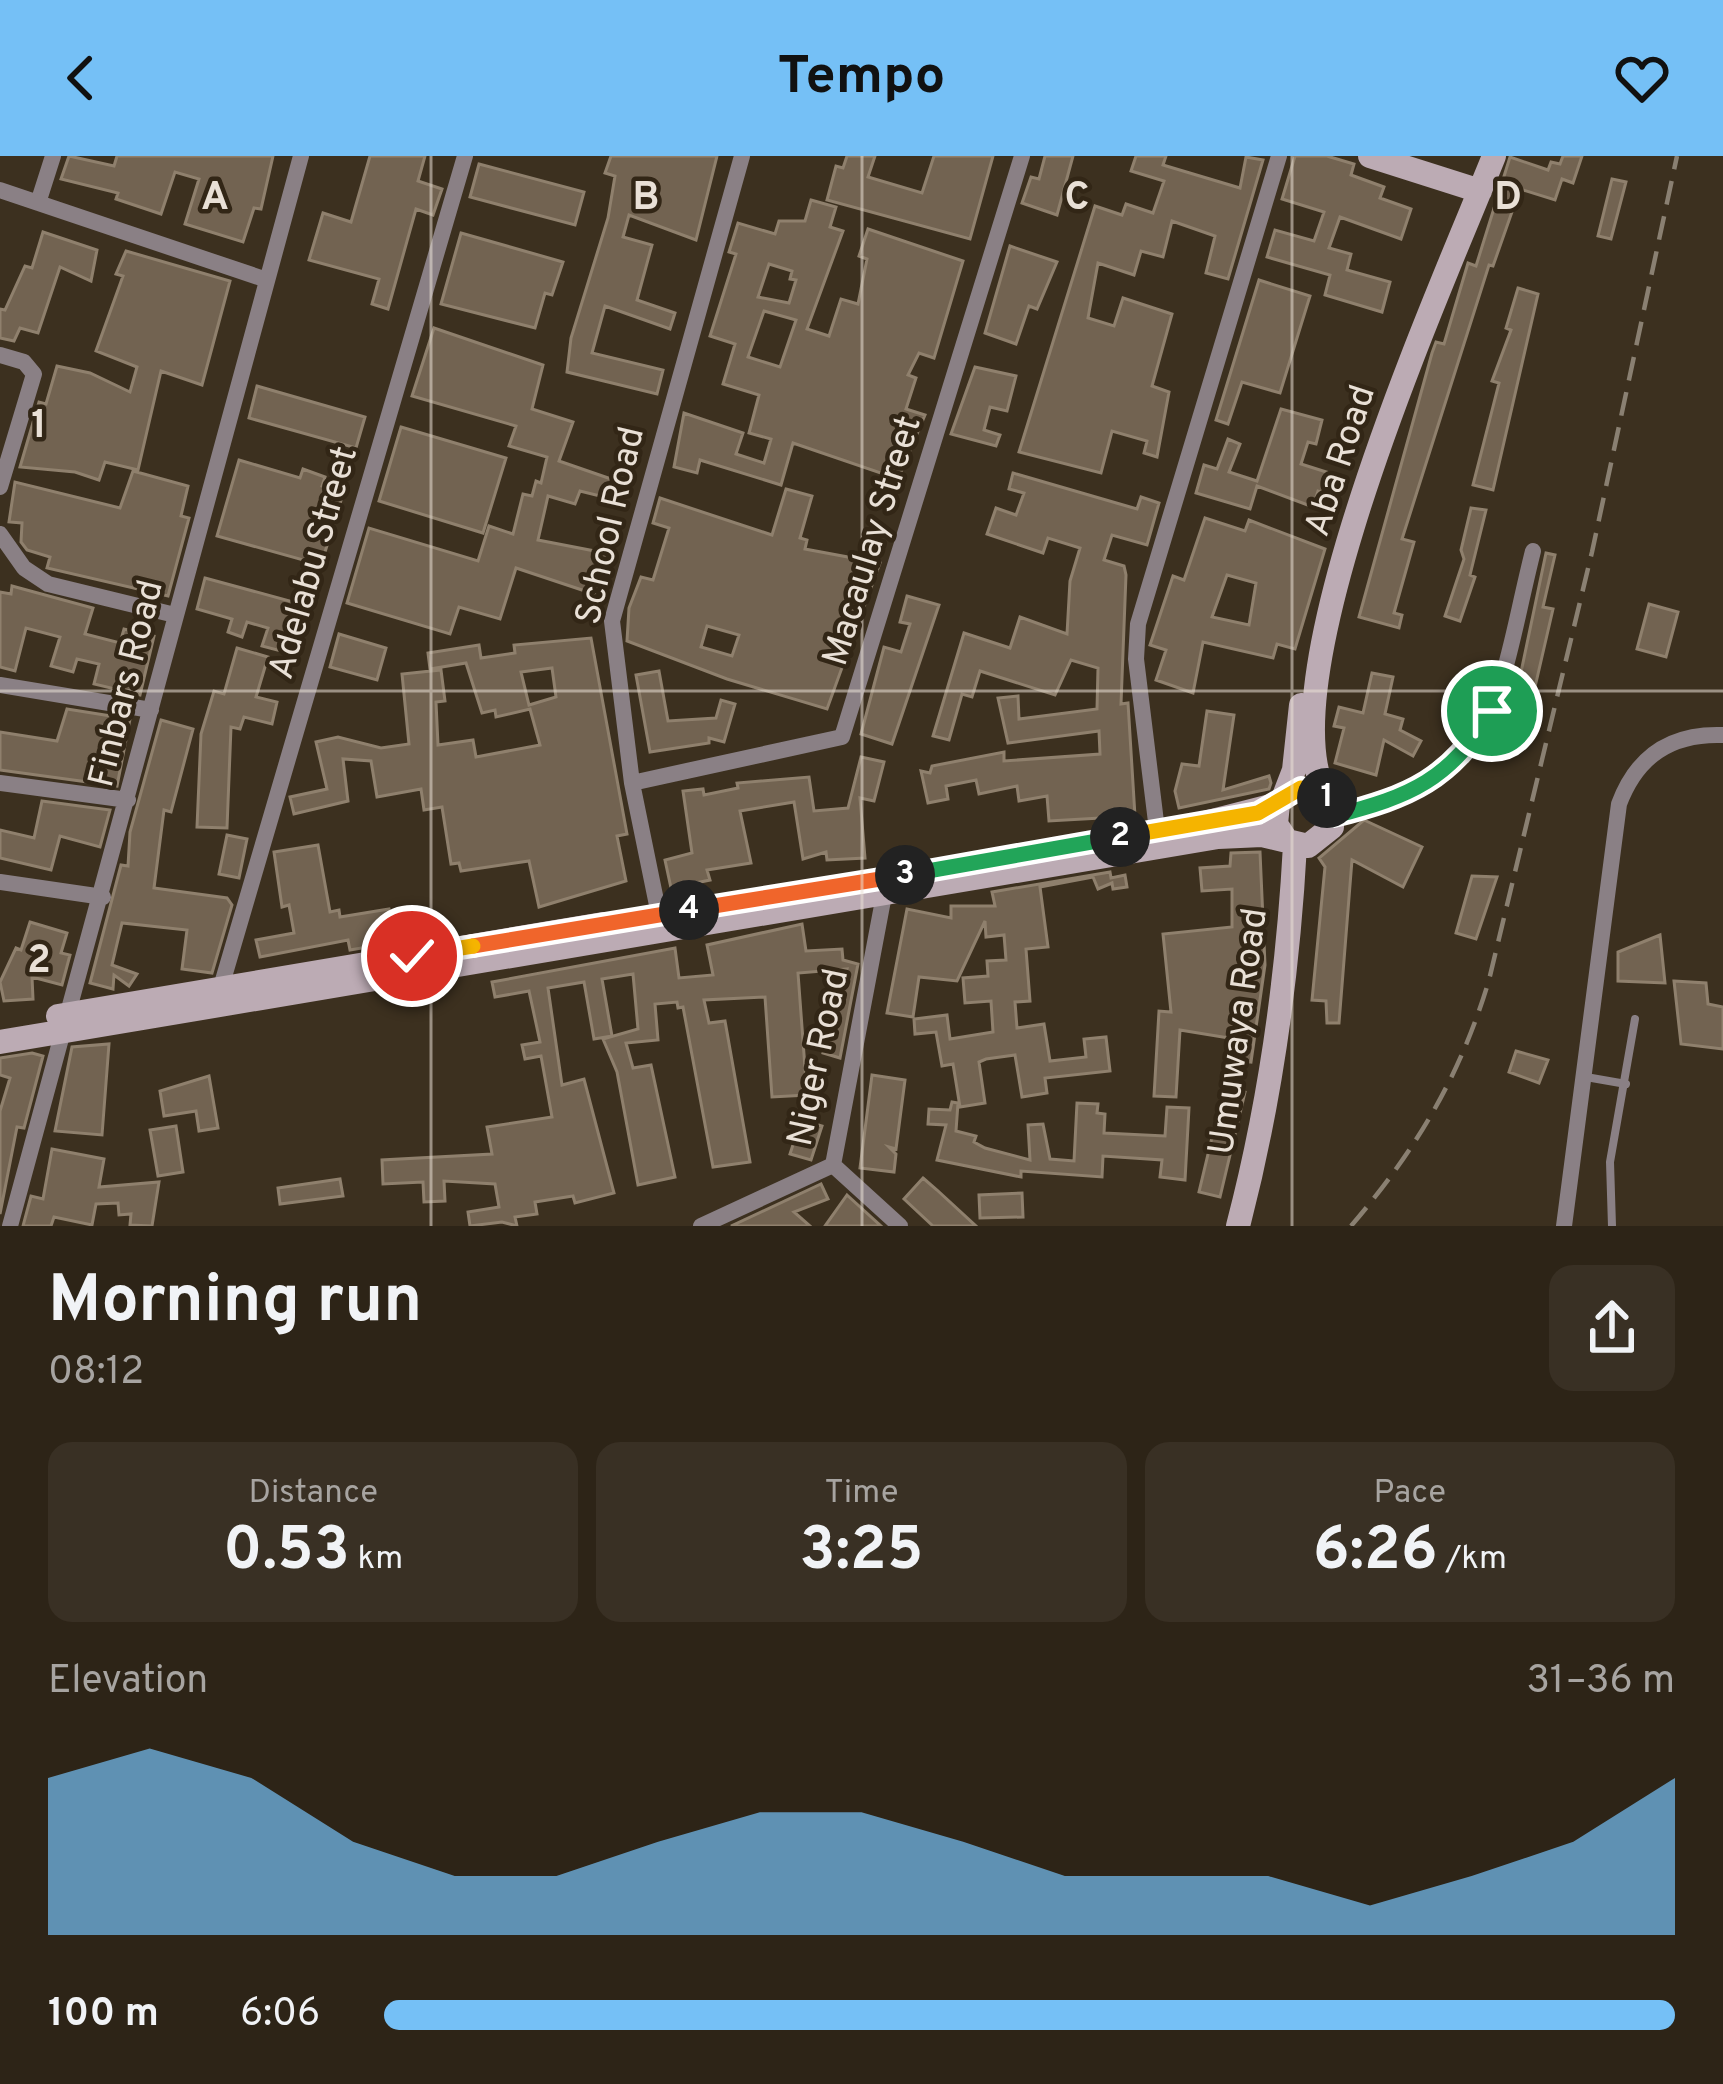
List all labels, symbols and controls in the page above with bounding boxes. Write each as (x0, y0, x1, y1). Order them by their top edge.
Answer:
text: Tempo (778, 44, 945, 113)
icon: back (48, 45, 114, 111)
icon: heart (1609, 45, 1675, 111)
text: A (201, 175, 229, 224)
text: B (633, 175, 659, 224)
text: C (1065, 175, 1089, 224)
text: D (1494, 175, 1522, 224)
street label: Aba Road (1296, 380, 1388, 542)
text: 1 (31, 403, 47, 452)
street label: Macaulay Street (814, 411, 934, 672)
street label: School Road (567, 422, 657, 629)
street label: Adelabu Street (260, 441, 370, 685)
street label: Finbars Road (80, 575, 176, 792)
pin (1441, 660, 1543, 762)
icon: arrive (1459, 678, 1525, 744)
pin: 1 (1297, 768, 1357, 828)
text: 1 (1320, 777, 1334, 819)
pin: 2 (1090, 807, 1150, 867)
text: 2 (1110, 816, 1130, 858)
pin: 3 (875, 845, 935, 905)
text: 3 (895, 854, 915, 896)
pin: 4 (659, 880, 719, 940)
text: 4 (678, 889, 700, 931)
pin (361, 905, 463, 1007)
street label: Umuwaya Road (1200, 905, 1280, 1158)
icon: check (379, 923, 445, 989)
text: 2 (27, 938, 51, 987)
street label: Niger Road (779, 965, 861, 1151)
text: Morning run (48, 1262, 422, 1345)
button: share (1549, 1265, 1675, 1391)
text: 08:12 (48, 1349, 144, 1398)
text: Distance (248, 1473, 378, 1515)
text: Time (825, 1473, 898, 1515)
text: Pace (1374, 1473, 1446, 1515)
text: 0.53 (223, 1515, 350, 1591)
text: 3:25 (800, 1515, 923, 1591)
text: 6:26 (1313, 1515, 1438, 1591)
text: km (350, 1539, 403, 1581)
text: /km (1438, 1539, 1507, 1581)
text: Elevation (48, 1658, 208, 1707)
text: 31–36 m (1526, 1658, 1675, 1707)
text: 100 m (48, 1991, 159, 2040)
text: 6:06 (240, 1991, 320, 2040)

